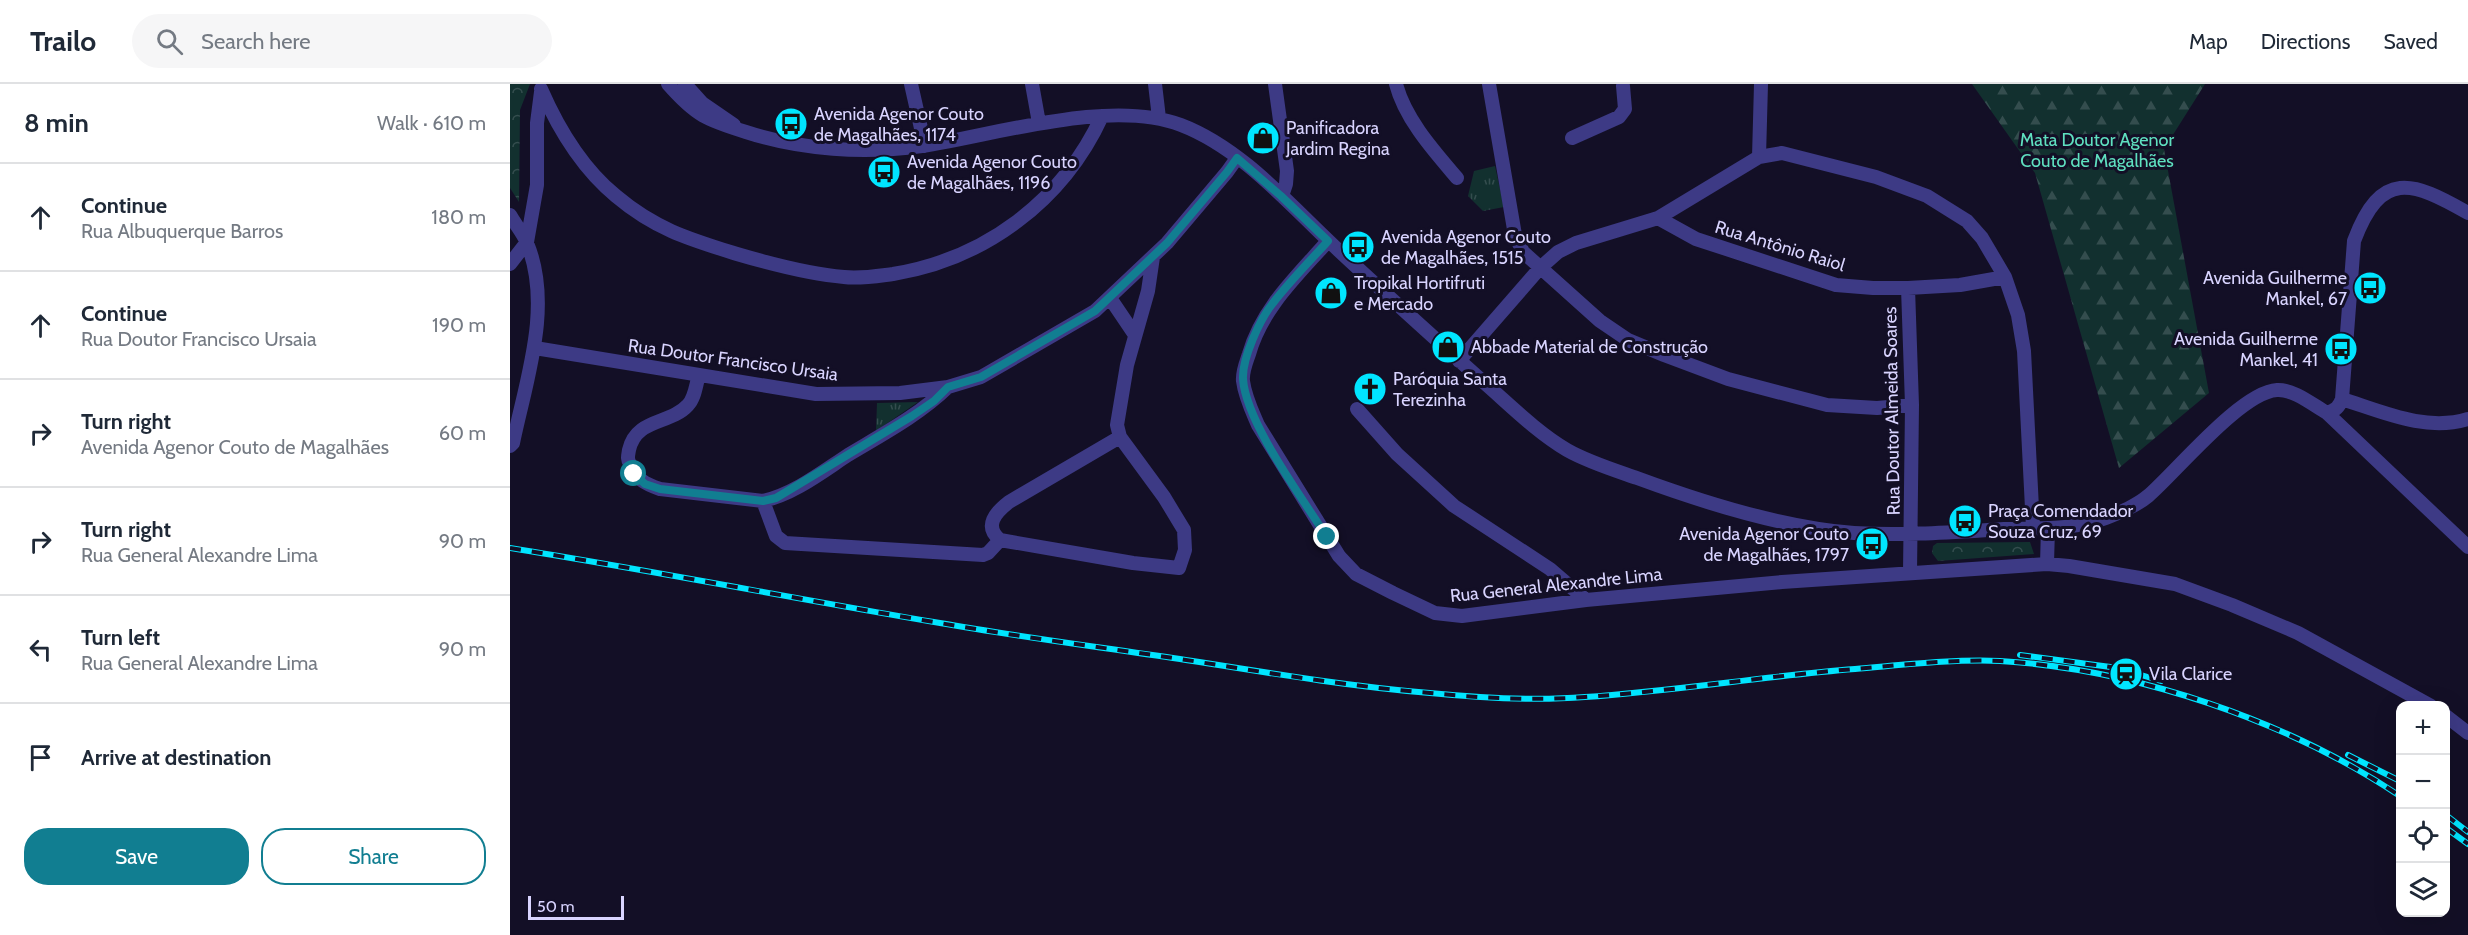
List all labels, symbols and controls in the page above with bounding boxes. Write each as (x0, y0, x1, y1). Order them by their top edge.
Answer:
search box (132, 14, 552, 68)
text: Trailo (30, 24, 96, 58)
icon: search (153, 25, 186, 58)
text: Search here (201, 28, 310, 55)
text: Map (2189, 29, 2228, 54)
text: Directions (2261, 29, 2350, 54)
text: Saved (2383, 29, 2438, 54)
place label: Avenida Agenor Couto de Magalhães, 1174 (814, 103, 984, 146)
bus stop icon: Avenida Agenor Couto de Magalhães, 1174 (773, 106, 809, 142)
text: 8 min (24, 107, 89, 139)
text: Walk · 610 m (377, 111, 486, 135)
place label: Panificadora Jardim Regina (1285, 117, 1390, 160)
shop icon: Panificadora Jardim Regina (1245, 120, 1281, 156)
park label: Mata Doutor Agenor Couto de Magalhães (2020, 129, 2175, 172)
place label: Avenida Agenor Couto de Magalhães, 1196 (907, 151, 1077, 194)
bus stop icon: Avenida Agenor Couto de Magalhães, 1196 (866, 154, 902, 190)
text: Continue (81, 192, 167, 219)
icon: ahead (24, 201, 57, 234)
text: 180 m (431, 205, 486, 229)
street label: Rua Antônio Raiol (1712, 216, 1848, 276)
text: Rua Albuquerque Barros (81, 219, 283, 243)
place label: Avenida Agenor Couto de Magalhães, 1515 (1381, 226, 1551, 269)
bus stop icon: Avenida Agenor Couto de Magalhães, 1515 (1340, 229, 1376, 265)
place label: Avenida Guilherme Mankel, 67 (2203, 267, 2347, 310)
bus stop icon: Avenida Guilherme Mankel, 67 (2352, 270, 2388, 306)
place label: Tropikal Hortifruti e Mercado (1354, 272, 1485, 315)
shop icon: Tropikal Hortifruti e Mercado (1313, 275, 1349, 311)
text: Continue (81, 300, 167, 327)
street label: Rua Doutor Almeida Soares (1879, 307, 1905, 515)
icon: ahead (24, 309, 57, 342)
text: 190 m (432, 313, 486, 337)
text: Rua Doutor Francisco Ursaia (81, 327, 317, 351)
place label: Avenida Guilherme Mankel, 41 (2174, 328, 2318, 371)
shop icon: Abbade Material de Construção (1430, 329, 1466, 365)
bus stop icon: Avenida Guilherme Mankel, 41 (2323, 331, 2359, 367)
street label: Rua Doutor Francisco Ursaia (627, 334, 840, 386)
place label: Abbade Material de Construção (1471, 336, 1708, 358)
place label: Paróquia Santa Terezinha (1393, 368, 1507, 411)
church icon: Paróquia Santa Terezinha (1352, 371, 1388, 407)
text: Turn right (81, 408, 171, 435)
icon: right (24, 417, 57, 450)
text: 60 m (439, 421, 486, 445)
text: Avenida Agenor Couto de Magalhães (81, 435, 389, 459)
route start (620, 460, 646, 486)
place label: Praça Comendador Souza Cruz, 69 (1988, 500, 2134, 543)
bus stop icon: Praça Comendador Souza Cruz, 69 (1947, 503, 1983, 539)
text: Turn right (81, 516, 171, 543)
route end (1313, 523, 1339, 549)
place label: Avenida Agenor Couto de Magalhães, 1797 (1679, 523, 1849, 566)
icon: right (24, 525, 57, 558)
bus stop icon: Avenida Agenor Couto de Magalhães, 1797 (1854, 526, 1890, 562)
text: 90 m (439, 529, 486, 553)
text: Rua General Alexandre Lima (81, 543, 318, 567)
street label: Rua General Alexandre Lima (1449, 563, 1663, 607)
text: Turn left (81, 624, 160, 651)
icon: left (24, 633, 57, 666)
text: 90 m (439, 637, 486, 661)
text: Rua General Alexandre Lima (81, 651, 318, 675)
station icon: Vila Clarice (2108, 656, 2144, 692)
place label: Vila Clarice (2149, 663, 2232, 685)
map controls (2396, 701, 2450, 917)
button: + (2396, 701, 2450, 755)
icon: arrive (24, 741, 57, 774)
text: Arrive at destination (81, 744, 271, 771)
button: − (2396, 755, 2450, 809)
button: locate (2396, 809, 2450, 863)
button: Save (24, 828, 249, 885)
button: Share (261, 828, 486, 885)
button: layers (2396, 863, 2450, 917)
scale bar (528, 893, 624, 920)
text: 50 m (537, 897, 574, 916)

